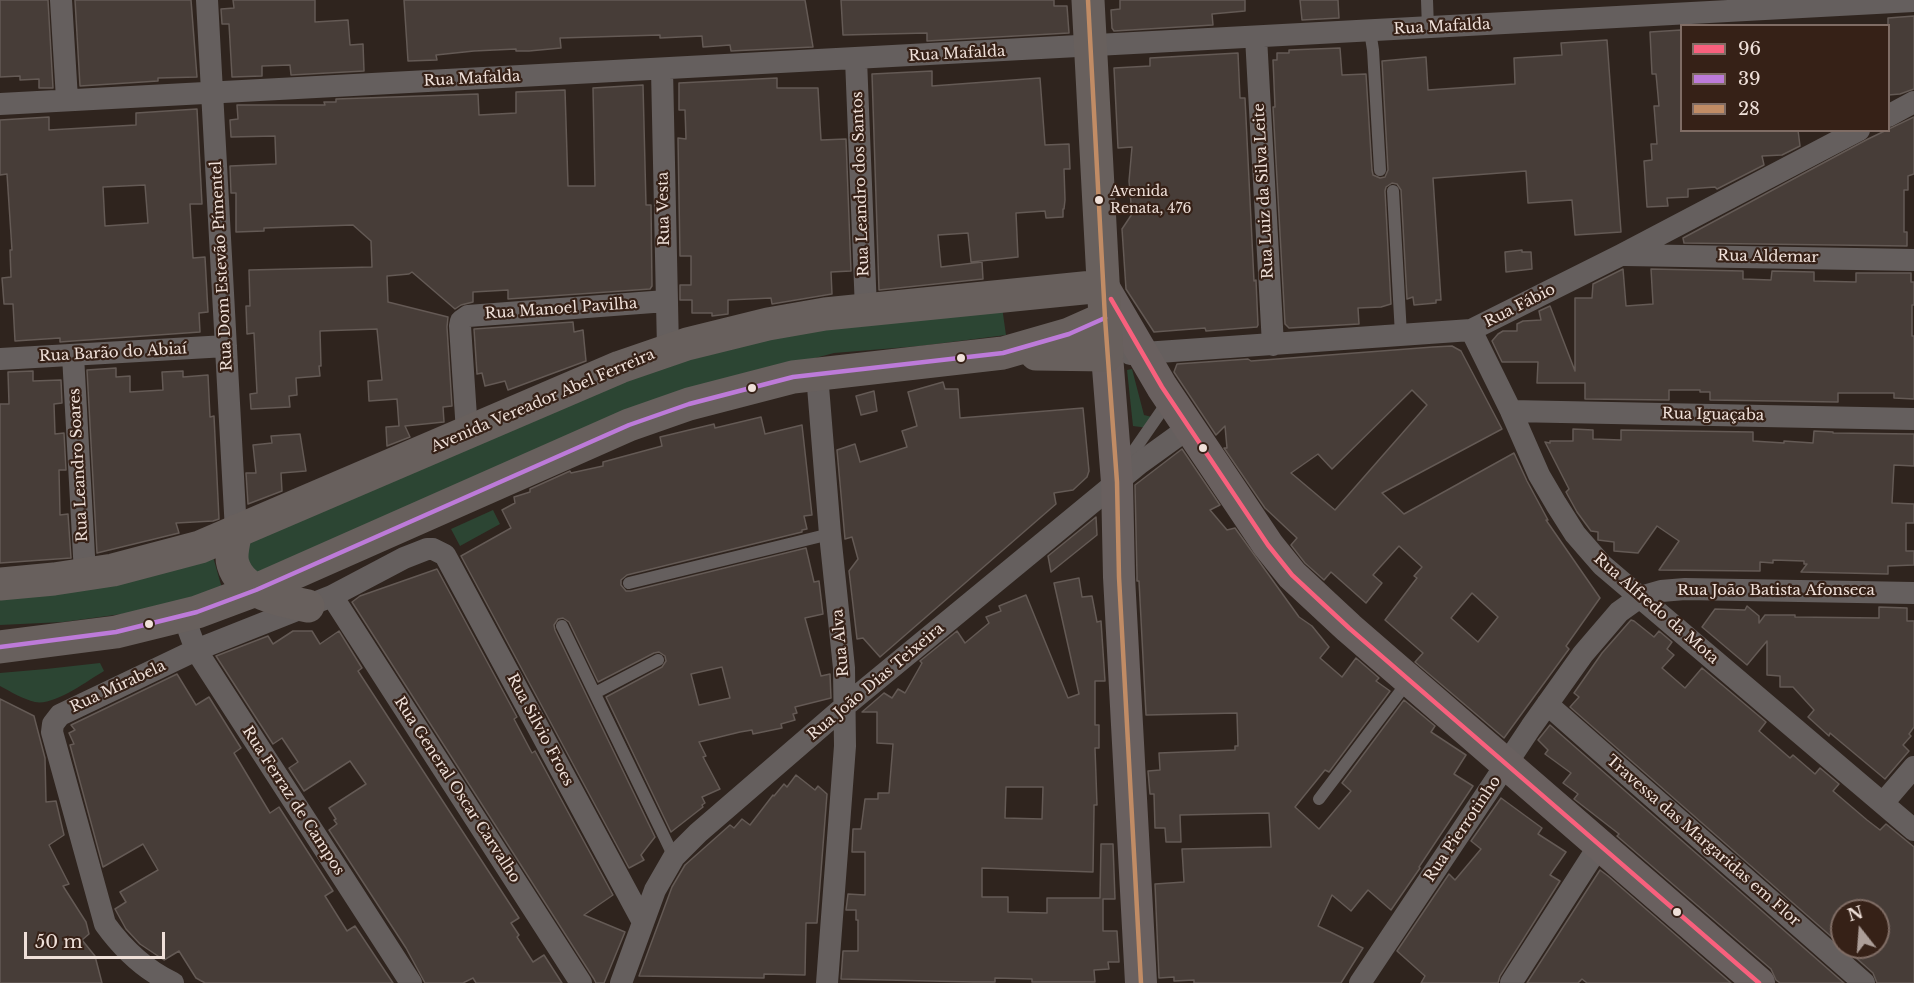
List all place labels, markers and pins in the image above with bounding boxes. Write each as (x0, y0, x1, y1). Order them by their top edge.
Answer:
place label: Avenida Renata, 476 (1110, 184, 1191, 216)
marker: Avenida Renata, 476 (1093, 194, 1105, 206)
unlabelled marker (955, 352, 967, 364)
unlabelled marker (746, 382, 758, 394)
unlabelled marker (1197, 442, 1209, 454)
unlabelled marker (143, 618, 155, 630)
unlabelled marker (1671, 906, 1683, 918)

